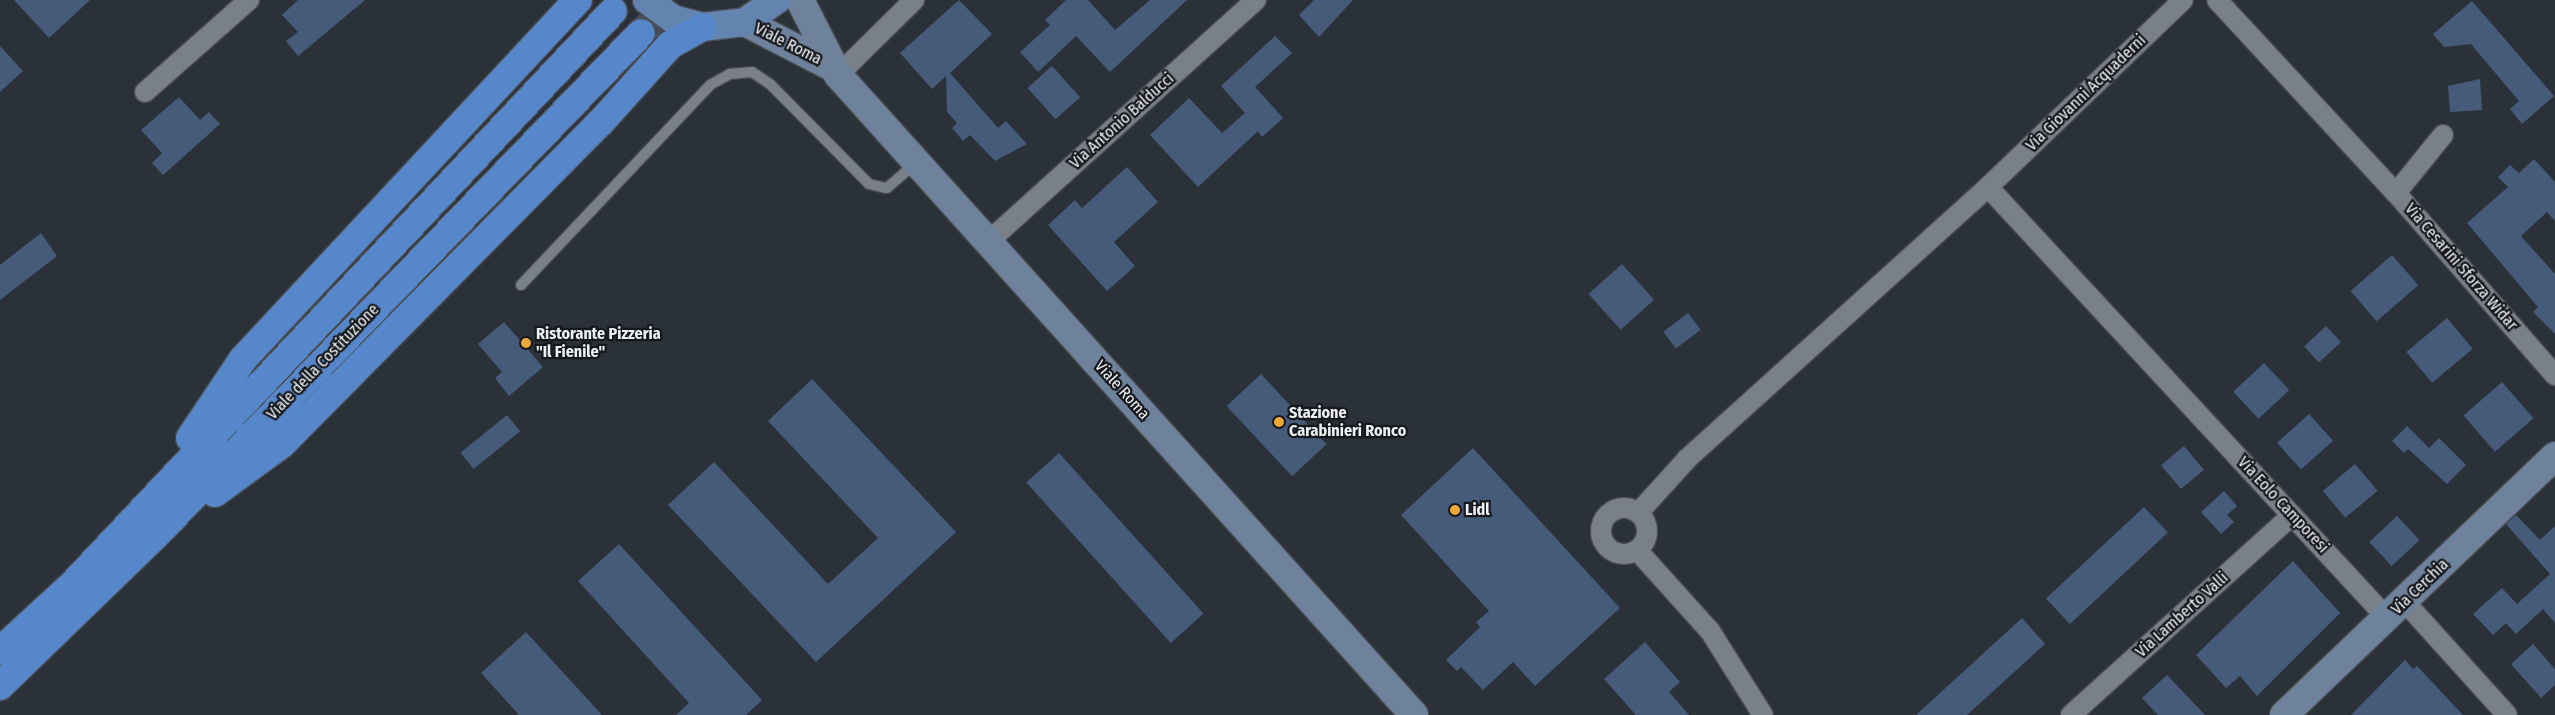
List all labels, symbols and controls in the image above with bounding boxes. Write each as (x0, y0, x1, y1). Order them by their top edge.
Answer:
street label: Viale Roma (751, 19, 825, 69)
street label: Via Giovanni Acquaderni (2022, 31, 2150, 155)
street label: Via Antonio Balducci (1066, 69, 1178, 173)
street label: Via Cesarini Sforza Widar (2401, 200, 2521, 334)
street label: Viale della Costituzione (263, 300, 383, 424)
place label: Ristorante Pizzeria "Il Fienile" (536, 324, 661, 362)
marker: Ristorante Pizzeria "Il Fienile" (520, 337, 532, 349)
street label: Viale Roma (1091, 357, 1153, 423)
place label: Stazione Carabinieri Ronco (1289, 403, 1406, 441)
marker: Stazione Carabinieri Ronco (1273, 416, 1285, 428)
street label: Via Eolo Camporesi (2233, 453, 2333, 557)
place label: Lidl (1465, 500, 1490, 520)
marker: Lidl (1449, 504, 1461, 516)
street label: Via Cerchia (2388, 555, 2452, 619)
street label: Via Lamberto Valli (2132, 568, 2232, 662)

